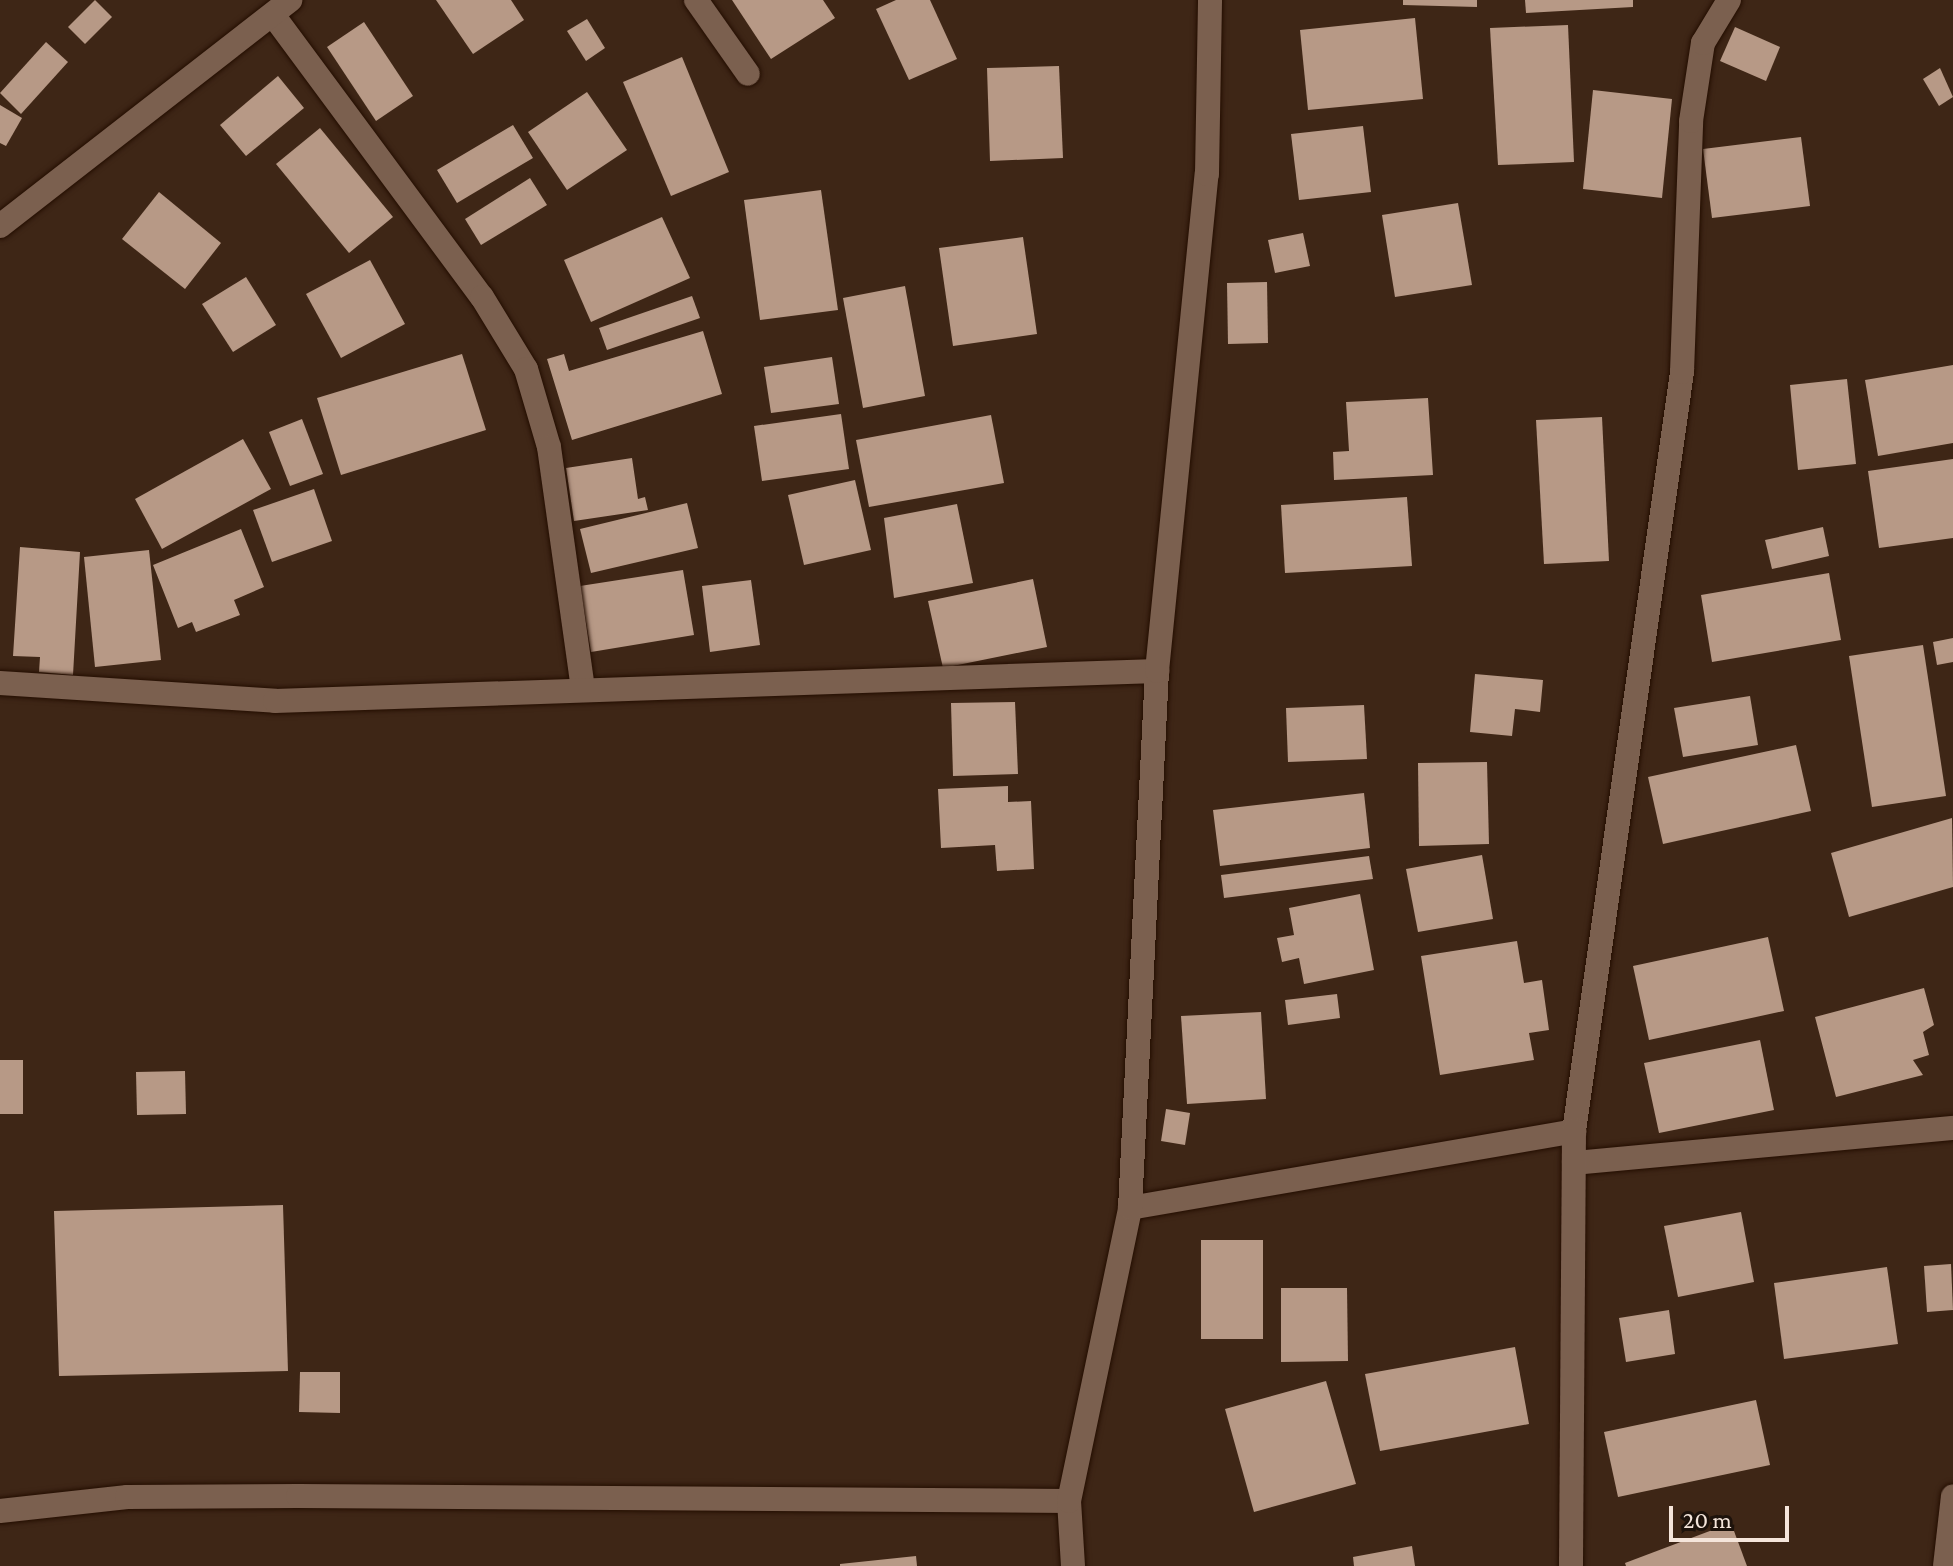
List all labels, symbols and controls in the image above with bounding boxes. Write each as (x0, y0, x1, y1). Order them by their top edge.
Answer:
scale bar (1673, 1490, 1793, 1540)
text: 20 m (1683, 1506, 1732, 1533)

